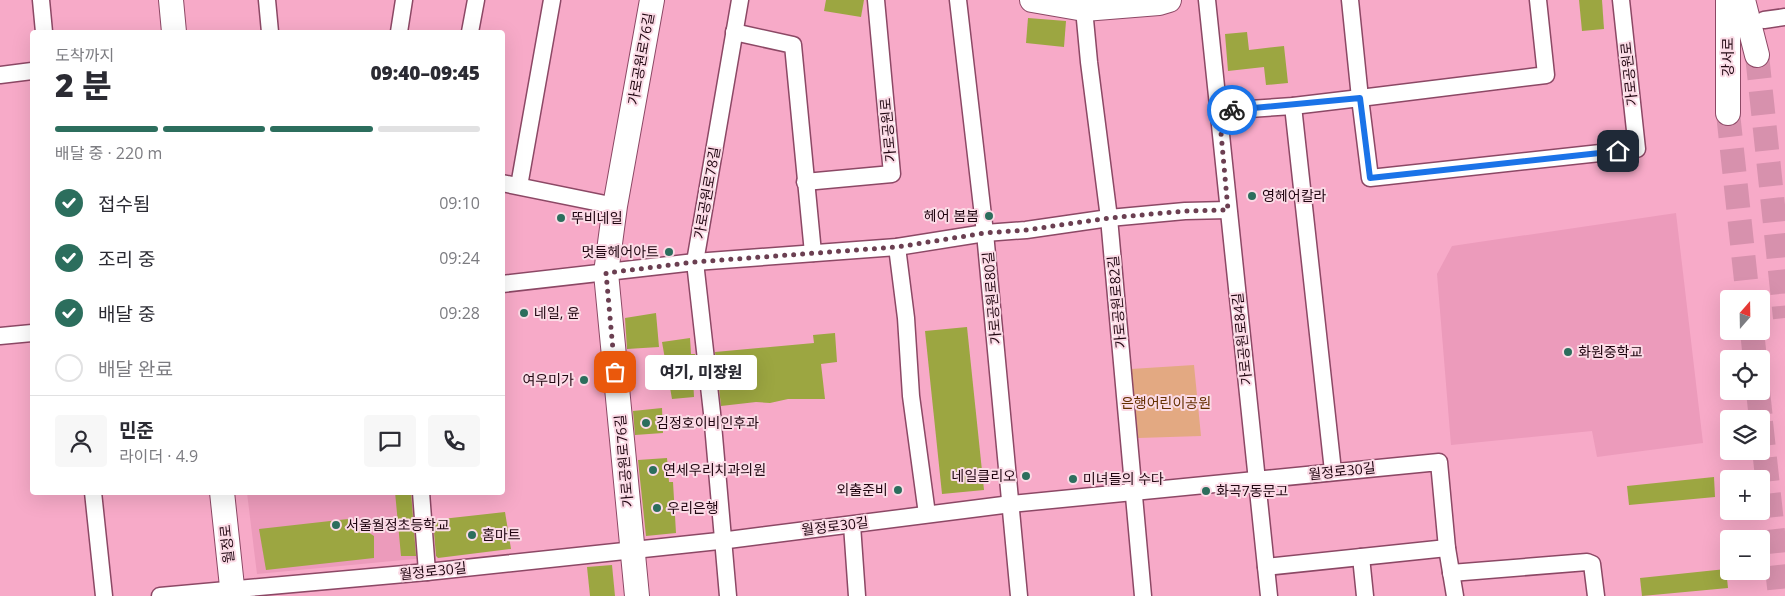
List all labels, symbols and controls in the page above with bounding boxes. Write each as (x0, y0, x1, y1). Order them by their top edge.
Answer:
street label: 가로공원로76길 (623, 11, 658, 107)
street label: 강서로 (1718, 38, 1737, 76)
street label: 가로공원로 (1616, 41, 1641, 107)
text: 도착까지 (55, 44, 114, 66)
text: 09:40–09:45 (370, 60, 480, 86)
text: 2 분 (55, 63, 112, 106)
courier (1207, 85, 1257, 135)
icon: bike (1218, 96, 1246, 124)
street label: 가로공원로 (875, 97, 900, 163)
pin (1597, 130, 1639, 172)
icon: home (1604, 137, 1632, 165)
text: 배달 중 · 220 m (55, 142, 162, 164)
street label: 가로공원로78길 (689, 145, 724, 241)
place label: 영헤어칼라 (1262, 186, 1327, 205)
icon: check (55, 189, 83, 217)
marker: 영헤어칼라 (1246, 190, 1258, 202)
text: 접수됨 (98, 191, 150, 217)
text: 09:10 (439, 192, 480, 214)
place label: 헤어 봄봄 (924, 206, 979, 225)
place label: 뚜비네일 (571, 208, 623, 227)
marker: 헤어 봄봄 (983, 210, 995, 222)
marker: 뚜비네일 (555, 212, 567, 224)
place label: 멋들헤어아트 (582, 242, 659, 261)
icon: check (55, 244, 83, 272)
text: 조리 중 (98, 246, 155, 272)
marker: 멋들헤어아트 (663, 246, 675, 258)
text: 09:24 (439, 247, 480, 269)
street label: 가로공원로80길 (978, 251, 1005, 345)
street label: 가로공원로82길 (1103, 255, 1130, 349)
north arrow (1720, 290, 1770, 340)
map controls (1720, 290, 1770, 580)
street label: 가로공원로84길 (1227, 292, 1256, 386)
icon: check (55, 299, 83, 327)
text: 배달 중 (98, 301, 155, 327)
text: 09:28 (439, 302, 480, 324)
place label: 네일, 윤 (534, 303, 580, 322)
marker: 네일, 윤 (518, 307, 530, 319)
place label: 화원중학교 (1578, 342, 1643, 361)
marker: 화원중학교 (1562, 346, 1574, 358)
button: locate (1720, 350, 1770, 400)
pin (594, 351, 636, 393)
callout: 여기, 미장원 (645, 354, 758, 390)
text: 배달 완료 (98, 356, 173, 382)
icon: bag (601, 358, 629, 386)
text: 여기, 미장원 (660, 361, 742, 383)
place label: 여우미가 (522, 370, 574, 389)
marker: 여우미가 (578, 374, 590, 386)
park label: 은행어린이공원 (1121, 393, 1211, 412)
button: layers (1720, 410, 1770, 460)
place label: 김정호이비인후과 (656, 413, 759, 432)
street label: 가로공원로76길 (610, 414, 637, 508)
button: person (55, 415, 107, 467)
button: chat (364, 415, 416, 467)
button: phone (428, 415, 480, 467)
text: 민준 (119, 417, 154, 443)
marker: 김정호이비인후과 (640, 417, 652, 429)
text: 라이더 · 4.9 (119, 445, 198, 467)
street label: 월정로30길 (1307, 458, 1377, 483)
place label: 연세우리치과의원 (663, 460, 766, 479)
marker: 연세우리치과의원 (647, 464, 659, 476)
place label: 네일클리오 (952, 466, 1016, 485)
place label: 미녀들의 수다 (1083, 469, 1164, 488)
marker: 네일클리오 (1020, 470, 1032, 482)
button: + (1720, 470, 1770, 520)
marker: 미녀들의 수다 (1067, 473, 1079, 485)
place label: 외출준비 (836, 480, 888, 499)
place label: 화곡7동문고 (1216, 481, 1289, 500)
marker: 외출준비 (892, 484, 904, 496)
marker: 화곡7동문고 (1200, 485, 1212, 497)
place label: 우리은행 (667, 498, 719, 517)
marker: 우리은행 (651, 502, 663, 514)
street label: 월정로30길 (800, 512, 870, 539)
place label: 서울월정초등학교 (346, 515, 449, 534)
marker: 서울월정초등학교 (330, 519, 342, 531)
street label: 월정로 (215, 524, 238, 564)
place label: 홈마트 (482, 525, 521, 544)
marker: 홈마트 (466, 529, 478, 541)
button: − (1720, 530, 1770, 580)
street label: 월정로30길 (398, 558, 468, 583)

